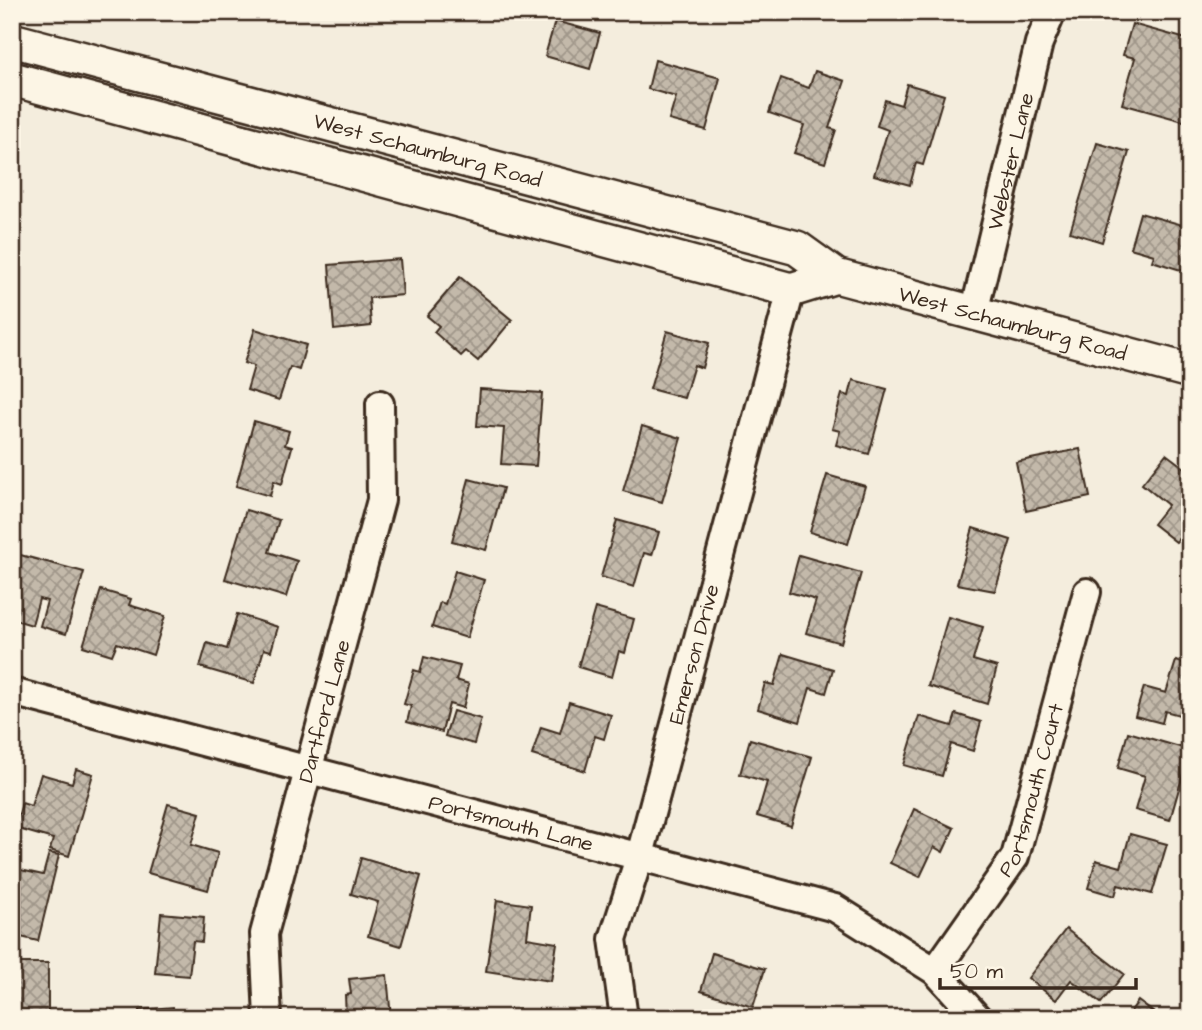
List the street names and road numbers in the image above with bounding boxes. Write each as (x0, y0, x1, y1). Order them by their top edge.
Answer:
street label: Webster Lane (980, 90, 1042, 233)
street label: West Schaumburg Road (310, 106, 545, 195)
street label: West Schaumburg Road (895, 279, 1130, 368)
street label: Emerson Drive (662, 581, 727, 727)
street label: Dartford Lane (292, 637, 358, 786)
street label: Portsmouth Court (991, 700, 1071, 883)
street label: Portsmouth Lane (425, 788, 596, 859)

